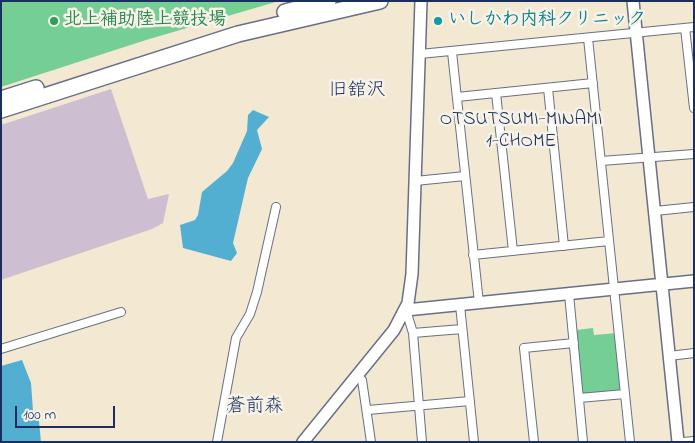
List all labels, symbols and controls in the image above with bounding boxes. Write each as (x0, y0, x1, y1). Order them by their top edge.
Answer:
place label: 北上補助陸上競技場 (64, 10, 226, 32)
place label: いしかわ内科クリニック (448, 10, 646, 32)
marker: 北上補助陸上競技場 (48, 15, 60, 27)
marker: いしかわ内科クリニック (432, 15, 444, 27)
district label: 旧舘沢 (329, 81, 385, 103)
district label: OTSUTSUMI-MINAMI 1-CHOME (430, 110, 612, 154)
scale bar (18, 396, 118, 428)
district label: 蒼前森 (227, 397, 283, 419)
text: 100 m (23, 404, 56, 426)

